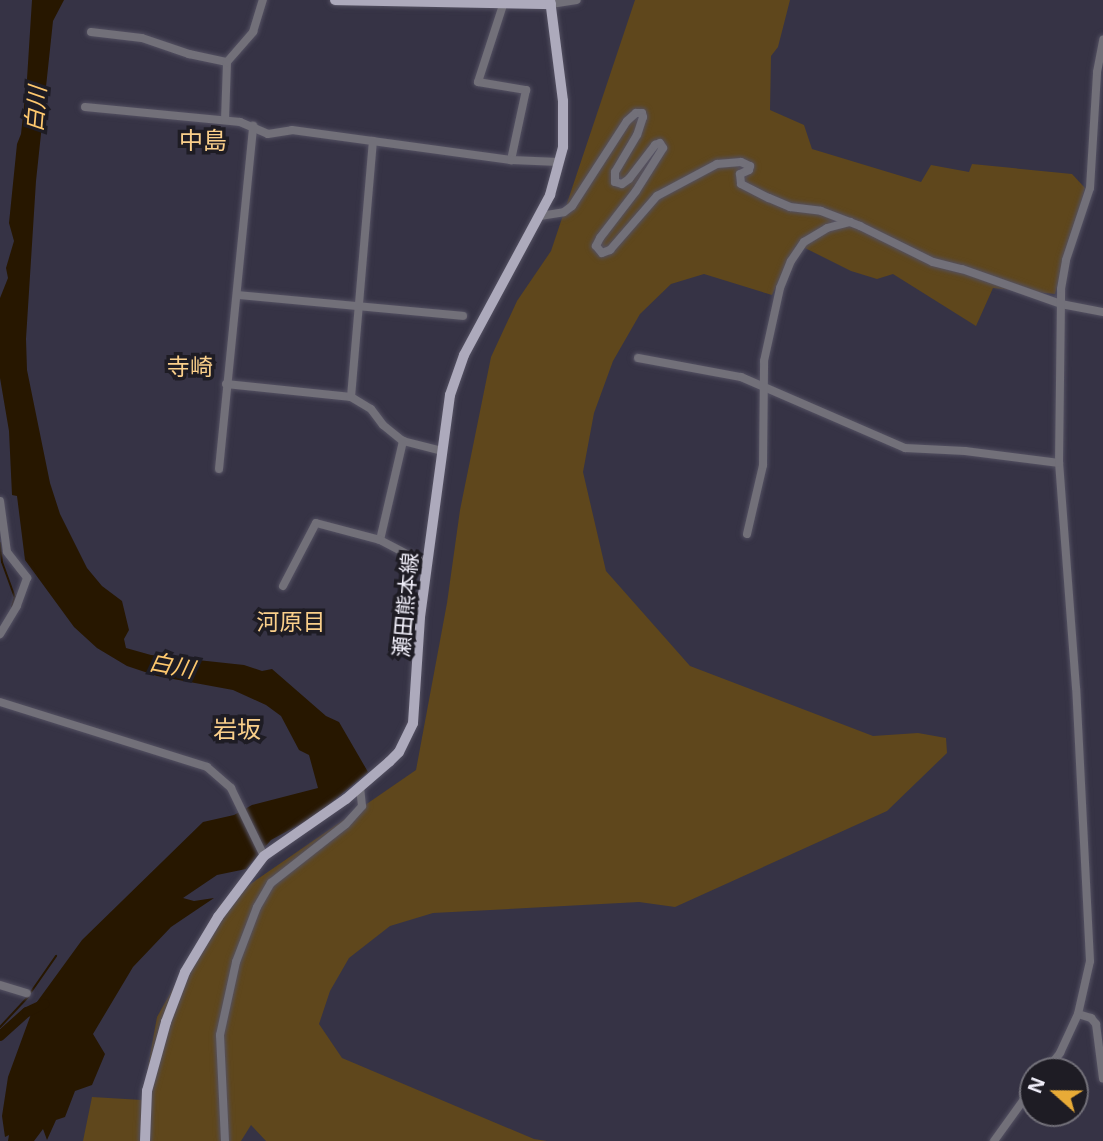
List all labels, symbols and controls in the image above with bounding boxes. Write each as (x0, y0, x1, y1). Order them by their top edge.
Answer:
water label: 白川 (19, 85, 51, 133)
district label: 中島 (179, 126, 227, 154)
district label: 寺崎 (167, 352, 213, 380)
street label: 瀬田熊本線 (388, 552, 422, 658)
district label: 河原目 (257, 607, 325, 635)
water label: 白川 (147, 647, 197, 683)
district label: 岩坂 (213, 715, 261, 743)
north arrow (1019, 1057, 1089, 1127)
text: N (1021, 1073, 1051, 1097)

